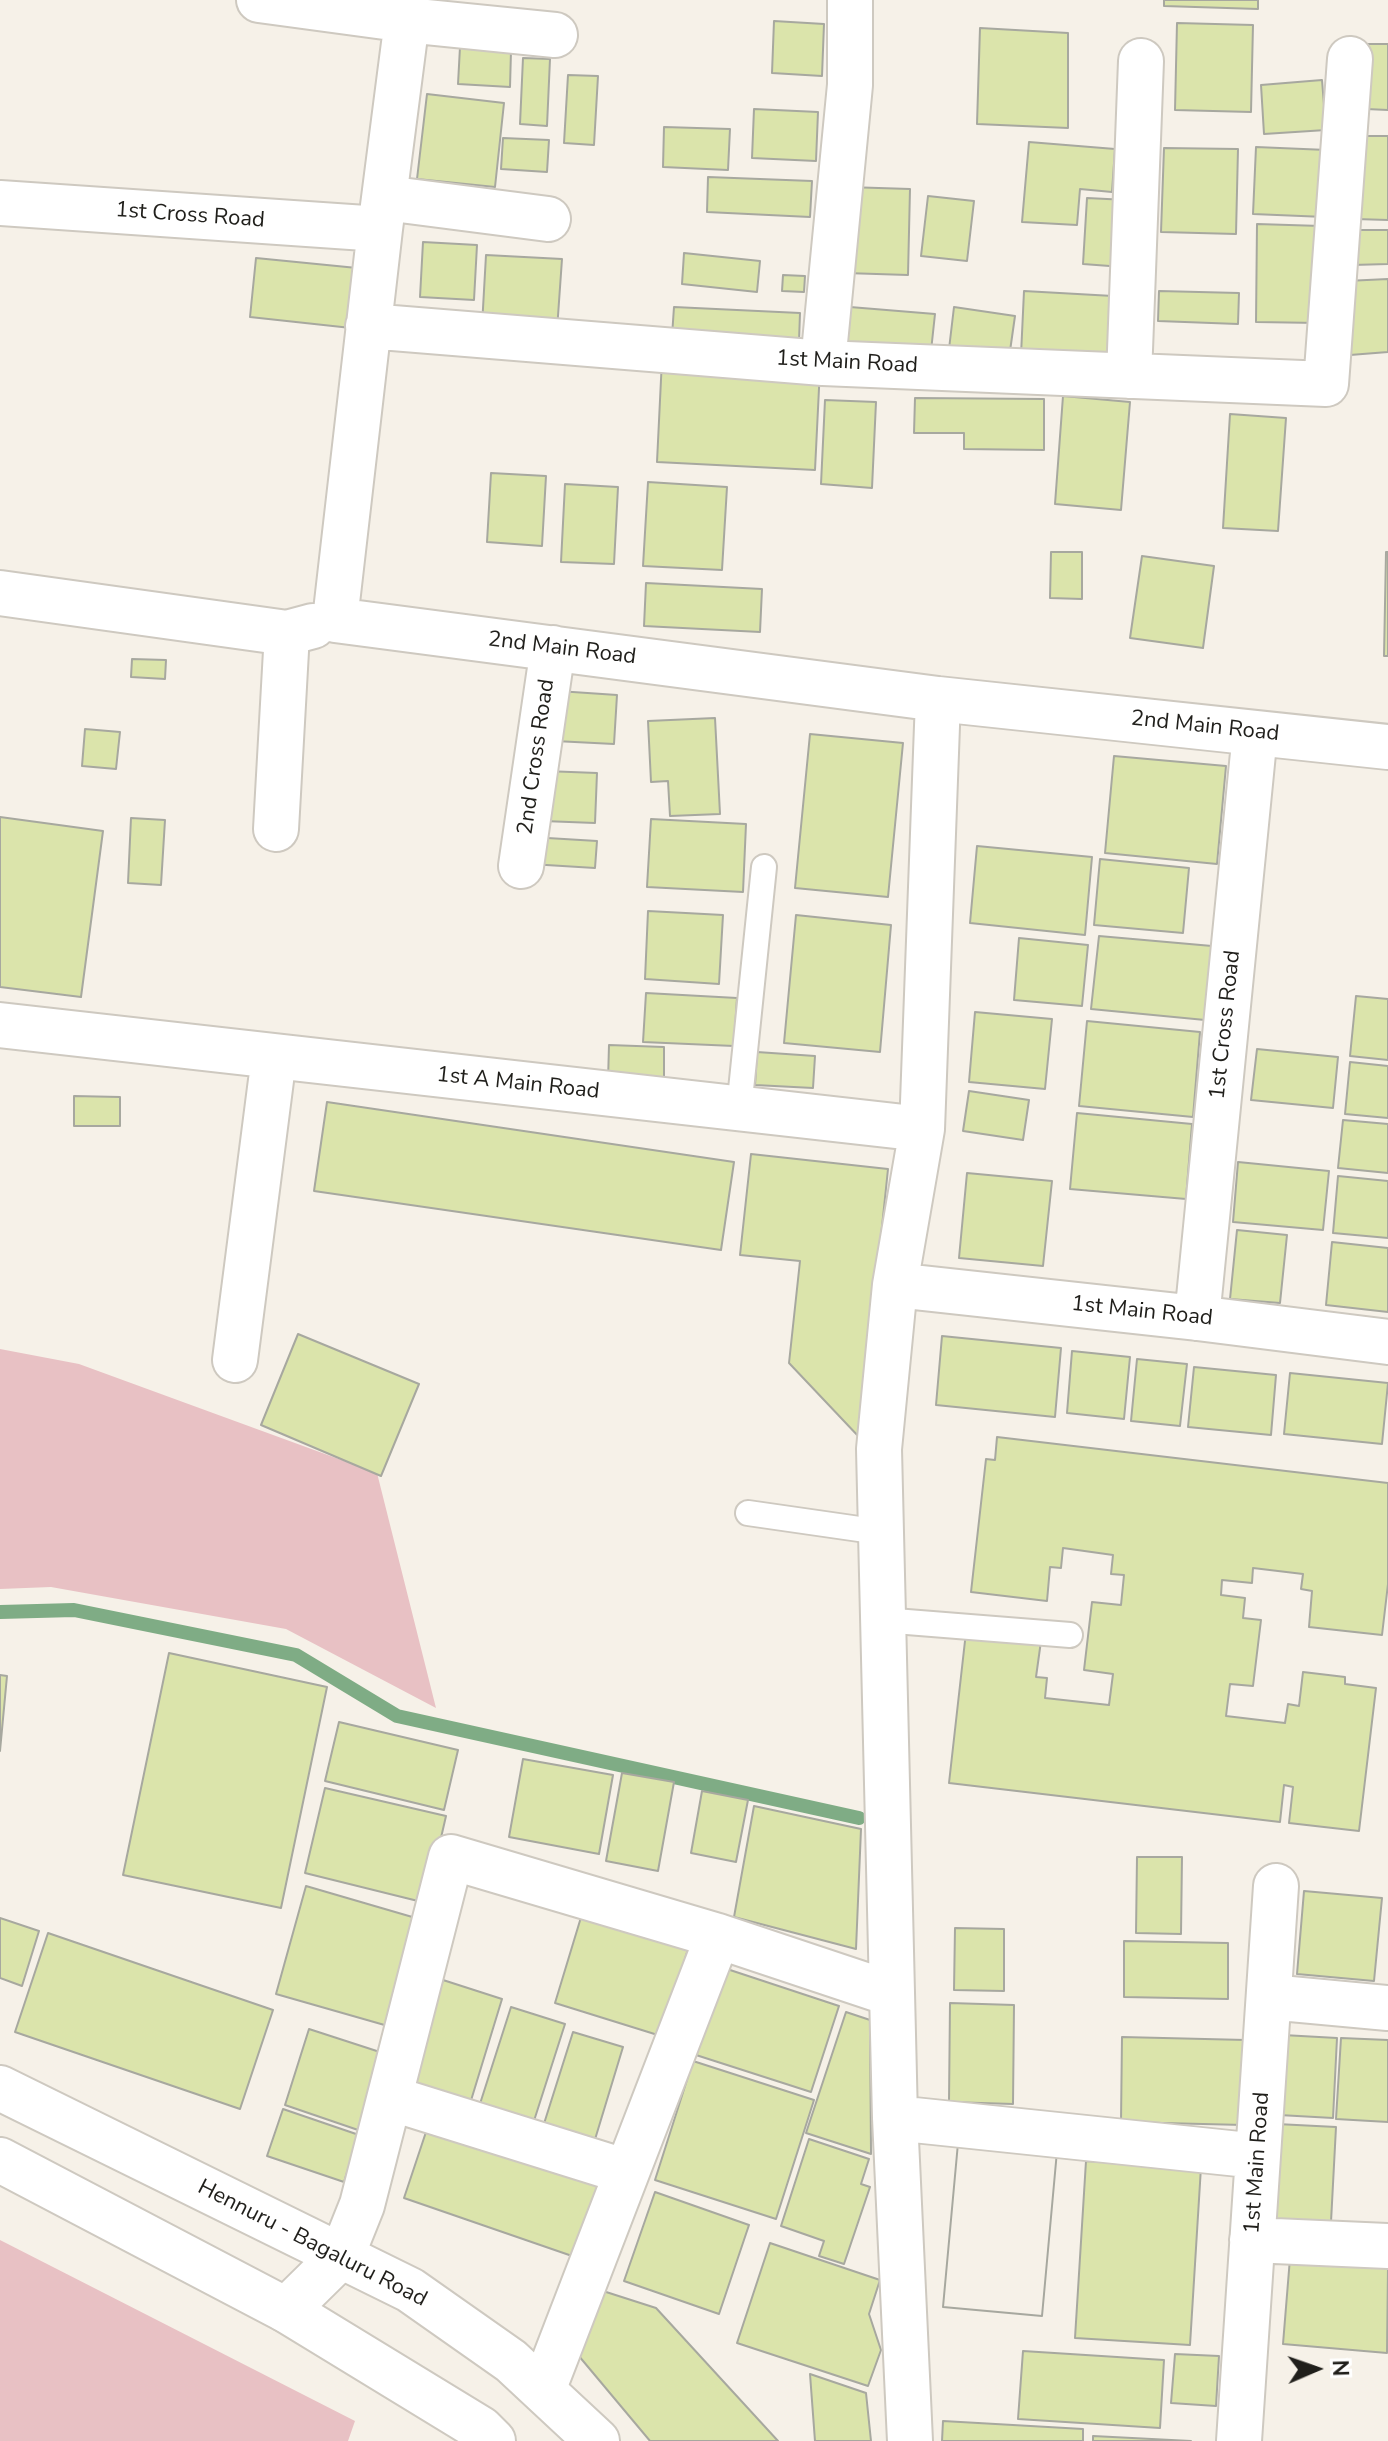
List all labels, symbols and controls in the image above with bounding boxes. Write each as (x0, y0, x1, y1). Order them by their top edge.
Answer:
street label: 1st Cross Road (114, 198, 266, 234)
street label: 1st Main Road (775, 346, 919, 380)
street label: 2nd Main Road (486, 627, 638, 671)
street label: 2nd Cross Road (513, 677, 561, 837)
street label: 2nd Main Road (1129, 706, 1281, 748)
street label: 1st Cross Road (1205, 949, 1247, 1101)
street label: 1st A Main Road (435, 1062, 601, 1106)
street label: 1st Main Road (1070, 1291, 1214, 1333)
street label: 1st Main Road (1240, 2091, 1276, 2235)
street label: Hennuru - Bagaluru Road (193, 2175, 431, 2313)
north arrow (1276, 2329, 1356, 2409)
text: N (1325, 2359, 1355, 2377)

